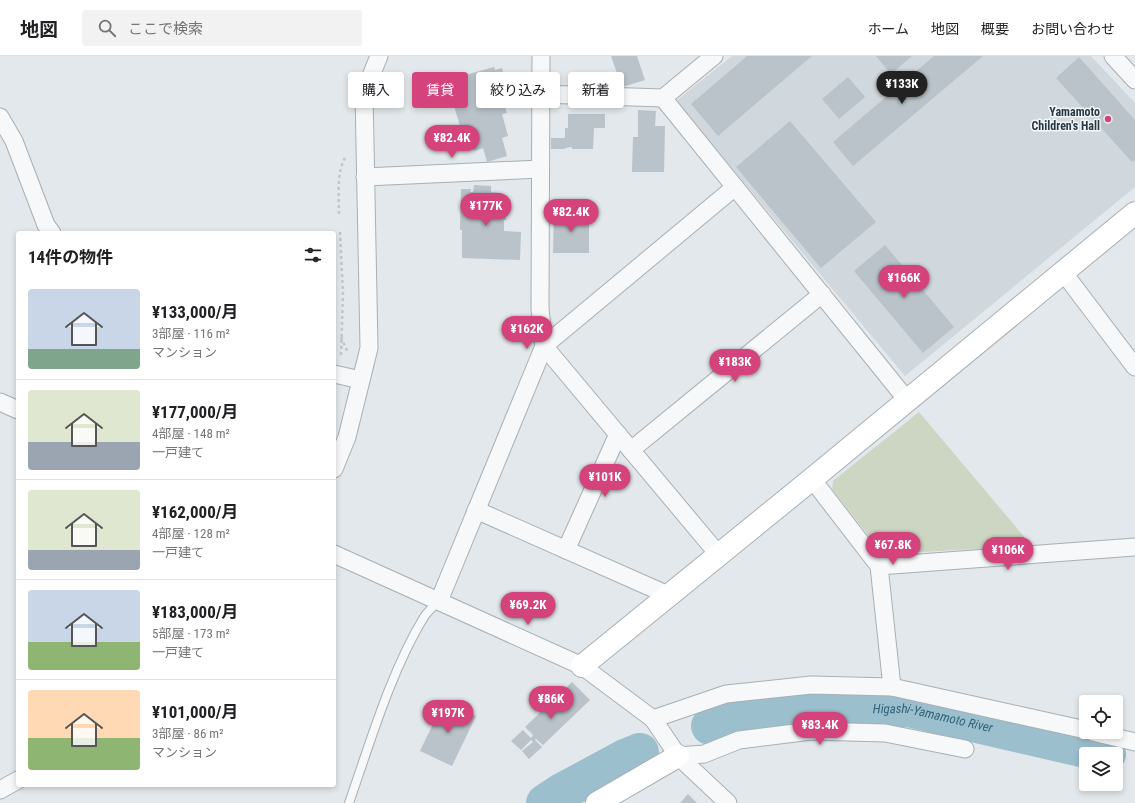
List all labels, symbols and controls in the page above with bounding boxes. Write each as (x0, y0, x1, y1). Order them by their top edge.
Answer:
search box (82, 10, 362, 46)
icon: search (96, 17, 118, 39)
text: 地図 (20, 18, 58, 41)
text: ここで検索 (128, 20, 203, 38)
text: ホーム (867, 21, 909, 37)
text: 地図 (931, 21, 959, 37)
text: 概要 (981, 21, 1009, 37)
text: お問い合わせ (1031, 21, 1115, 37)
pin: ¥133K (874, 71, 930, 105)
chip: 購入 (348, 72, 404, 108)
chip: 賃貸 (412, 72, 468, 108)
chip: 絞り込み (476, 72, 560, 108)
chip: 新着 (568, 72, 624, 108)
text: ¥133K (885, 76, 919, 91)
place label: Yamamoto Children's Hall (1032, 105, 1100, 133)
marker: Yamamoto Children's Hall (1103, 114, 1113, 124)
pin: ¥82.4K (419, 125, 485, 159)
text: ¥82.4K (434, 130, 470, 145)
pin: ¥177K (458, 193, 514, 227)
text: ¥177K (469, 198, 503, 213)
pin: ¥82.4K (538, 199, 604, 233)
text: ¥82.4K (553, 204, 589, 219)
icon: filters (302, 244, 324, 266)
text: 14件の物件 (28, 247, 113, 267)
pin: ¥166K (876, 265, 932, 299)
text: ¥166K (887, 270, 921, 285)
text: ¥133,000/月 (152, 302, 238, 322)
icon: home (60, 305, 108, 353)
pin: ¥162K (499, 316, 555, 350)
text: ¥162K (510, 321, 544, 336)
text: 3部屋 · 116 m² (152, 326, 230, 341)
text: マンション (152, 345, 217, 360)
pin: ¥183K (707, 349, 763, 383)
text: ¥183K (718, 354, 752, 369)
text: ¥177,000/月 (152, 402, 238, 422)
icon: home (60, 406, 108, 454)
text: 4部屋 · 148 m² (152, 426, 230, 441)
text: 一戸建て (152, 445, 204, 460)
pin: ¥101K (577, 464, 633, 498)
text: ¥101K (588, 469, 622, 484)
text: ¥162,000/月 (152, 502, 238, 522)
icon: home (60, 506, 108, 554)
text: 4部屋 · 128 m² (152, 526, 230, 541)
pin: ¥67.8K (860, 532, 926, 566)
text: ¥67.8K (875, 537, 911, 552)
pin: ¥106K (980, 537, 1036, 571)
text: ¥106K (991, 542, 1025, 557)
text: 一戸建て (152, 545, 204, 560)
pin: ¥69.2K (495, 592, 561, 626)
text: ¥69.2K (510, 597, 546, 612)
text: ¥183,000/月 (152, 602, 238, 622)
icon: home (60, 606, 108, 654)
text: 5部屋 · 173 m² (152, 626, 230, 641)
text: 一戸建て (152, 645, 204, 660)
pin: ¥86K (527, 686, 575, 720)
text: ¥86K (538, 691, 564, 706)
map controls (1079, 695, 1123, 791)
button: locate (1079, 695, 1123, 739)
pin: ¥197K (420, 700, 476, 734)
water label: Higashi-Yamamoto River (873, 701, 996, 735)
text: ¥101,000/月 (152, 702, 238, 722)
text: ¥197K (431, 705, 465, 720)
icon: home (60, 706, 108, 754)
pin: ¥83.4K (787, 712, 853, 746)
text: ¥83.4K (802, 717, 838, 732)
text: 3部屋 · 86 m² (152, 726, 223, 741)
text: マンション (152, 745, 217, 760)
button: layers (1079, 747, 1123, 791)

